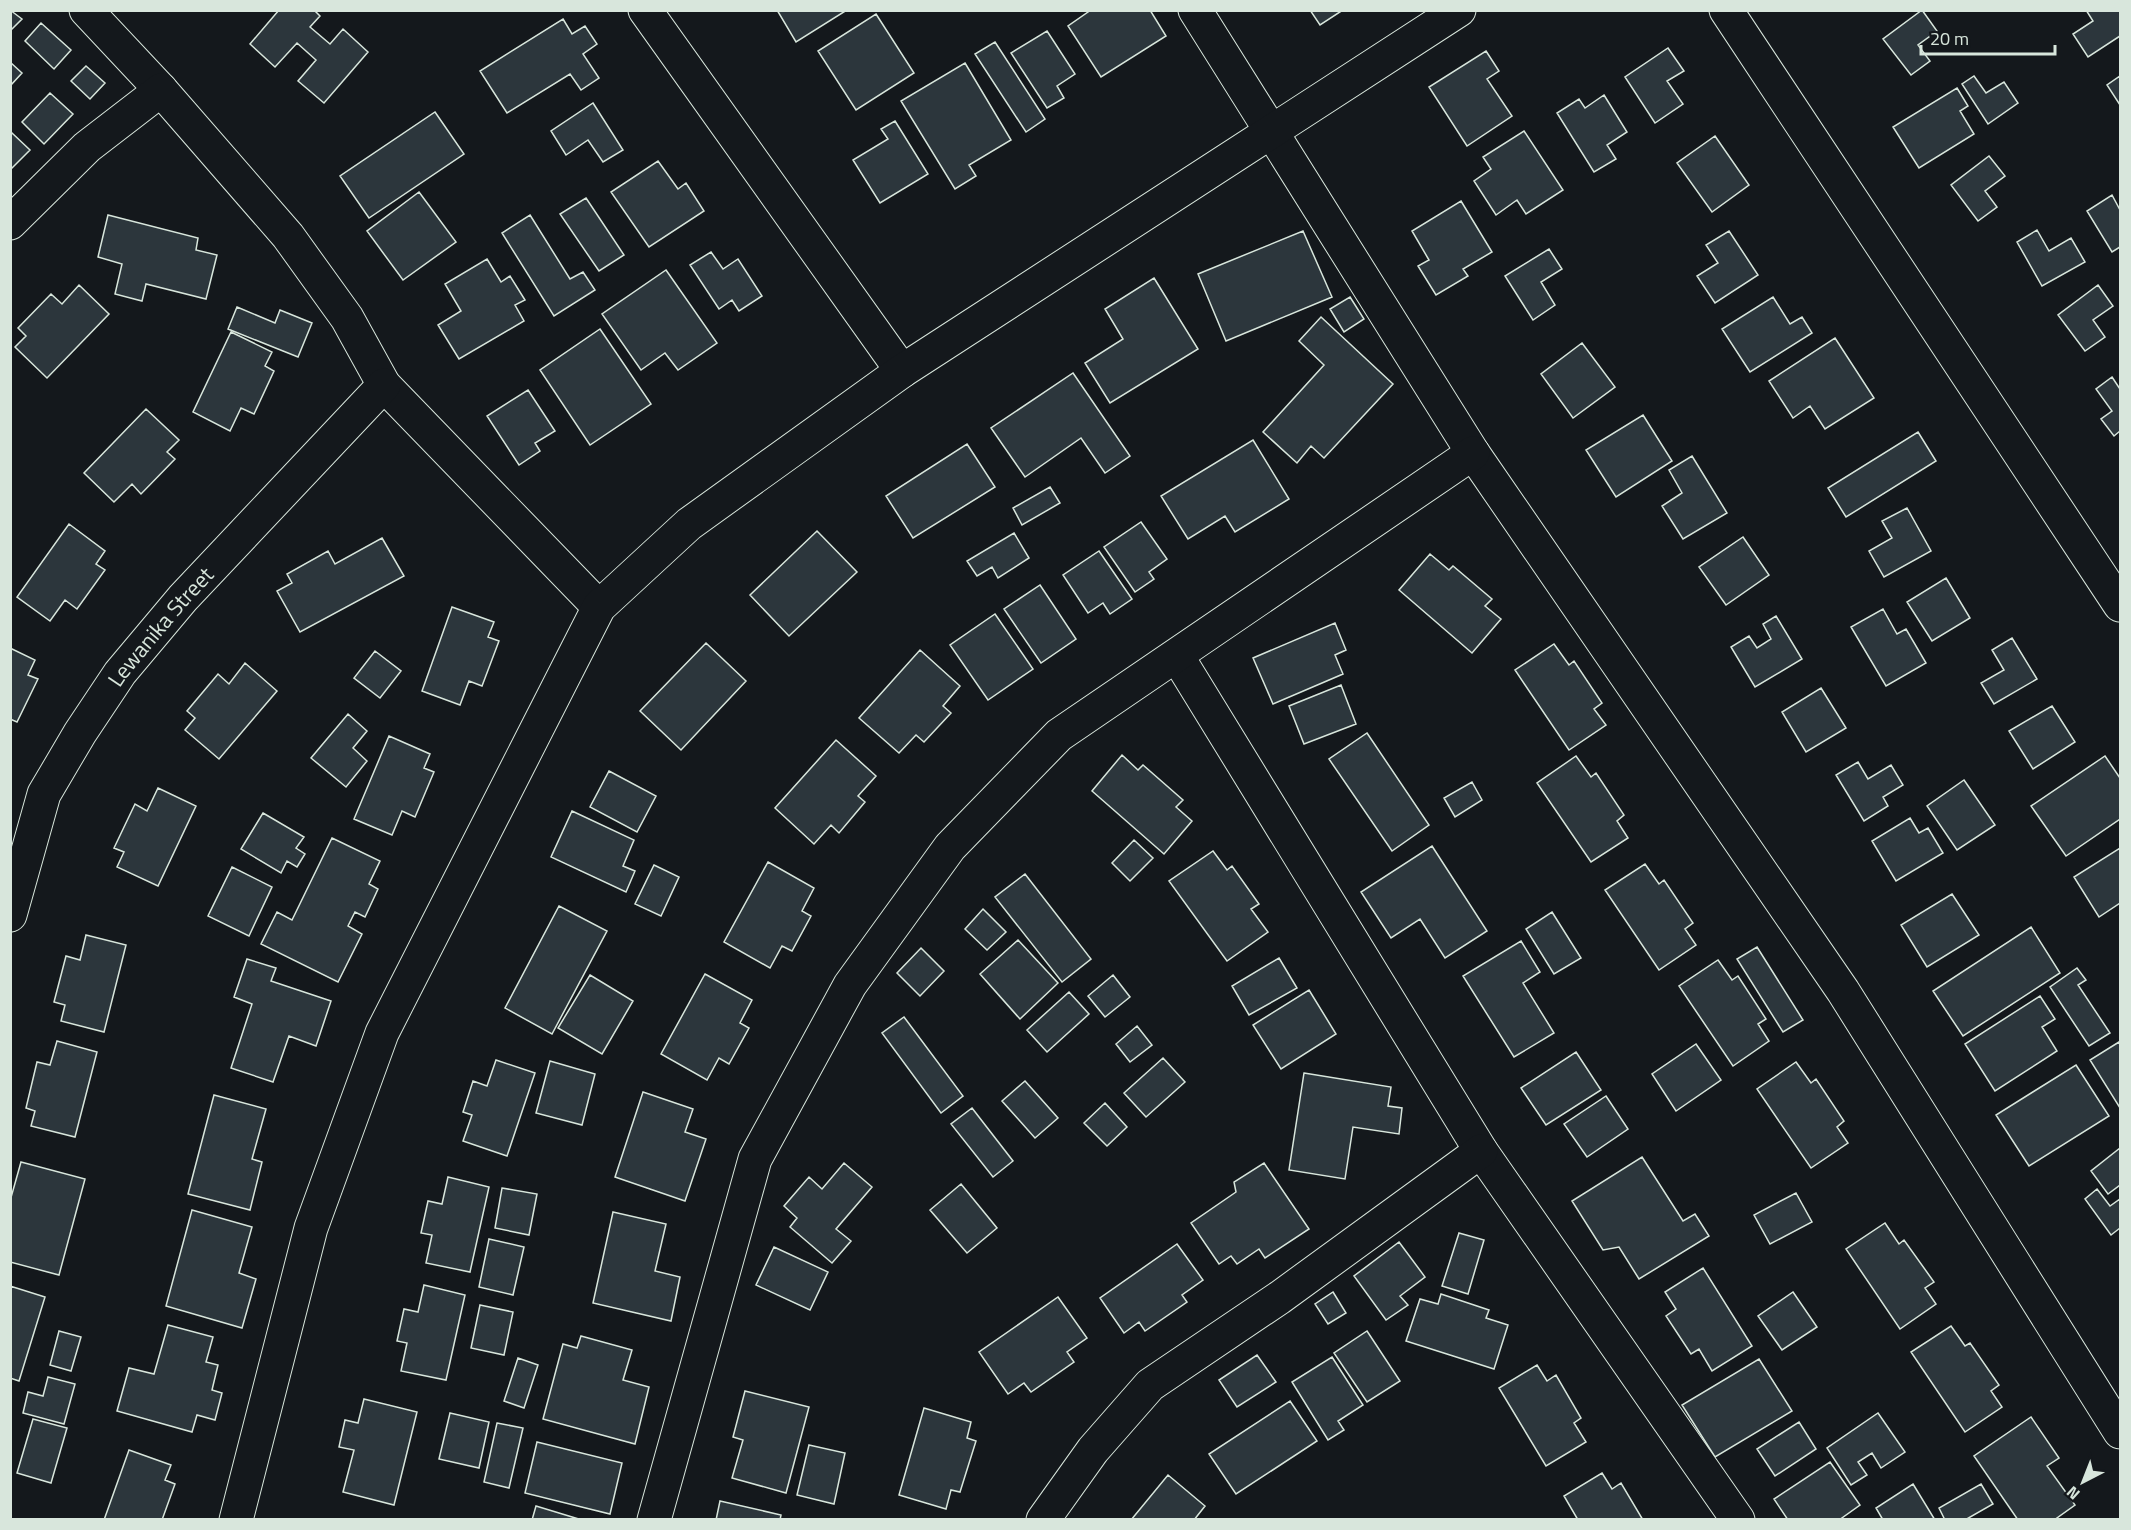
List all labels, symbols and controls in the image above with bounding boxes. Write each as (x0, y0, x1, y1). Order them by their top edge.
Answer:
scale bar (1921, 18, 2054, 56)
text: 20 m (1930, 25, 1969, 52)
street label: Lewanika Street (99, 559, 222, 693)
north arrow (2053, 1452, 2113, 1512)
text: N (2061, 1481, 2085, 1506)

